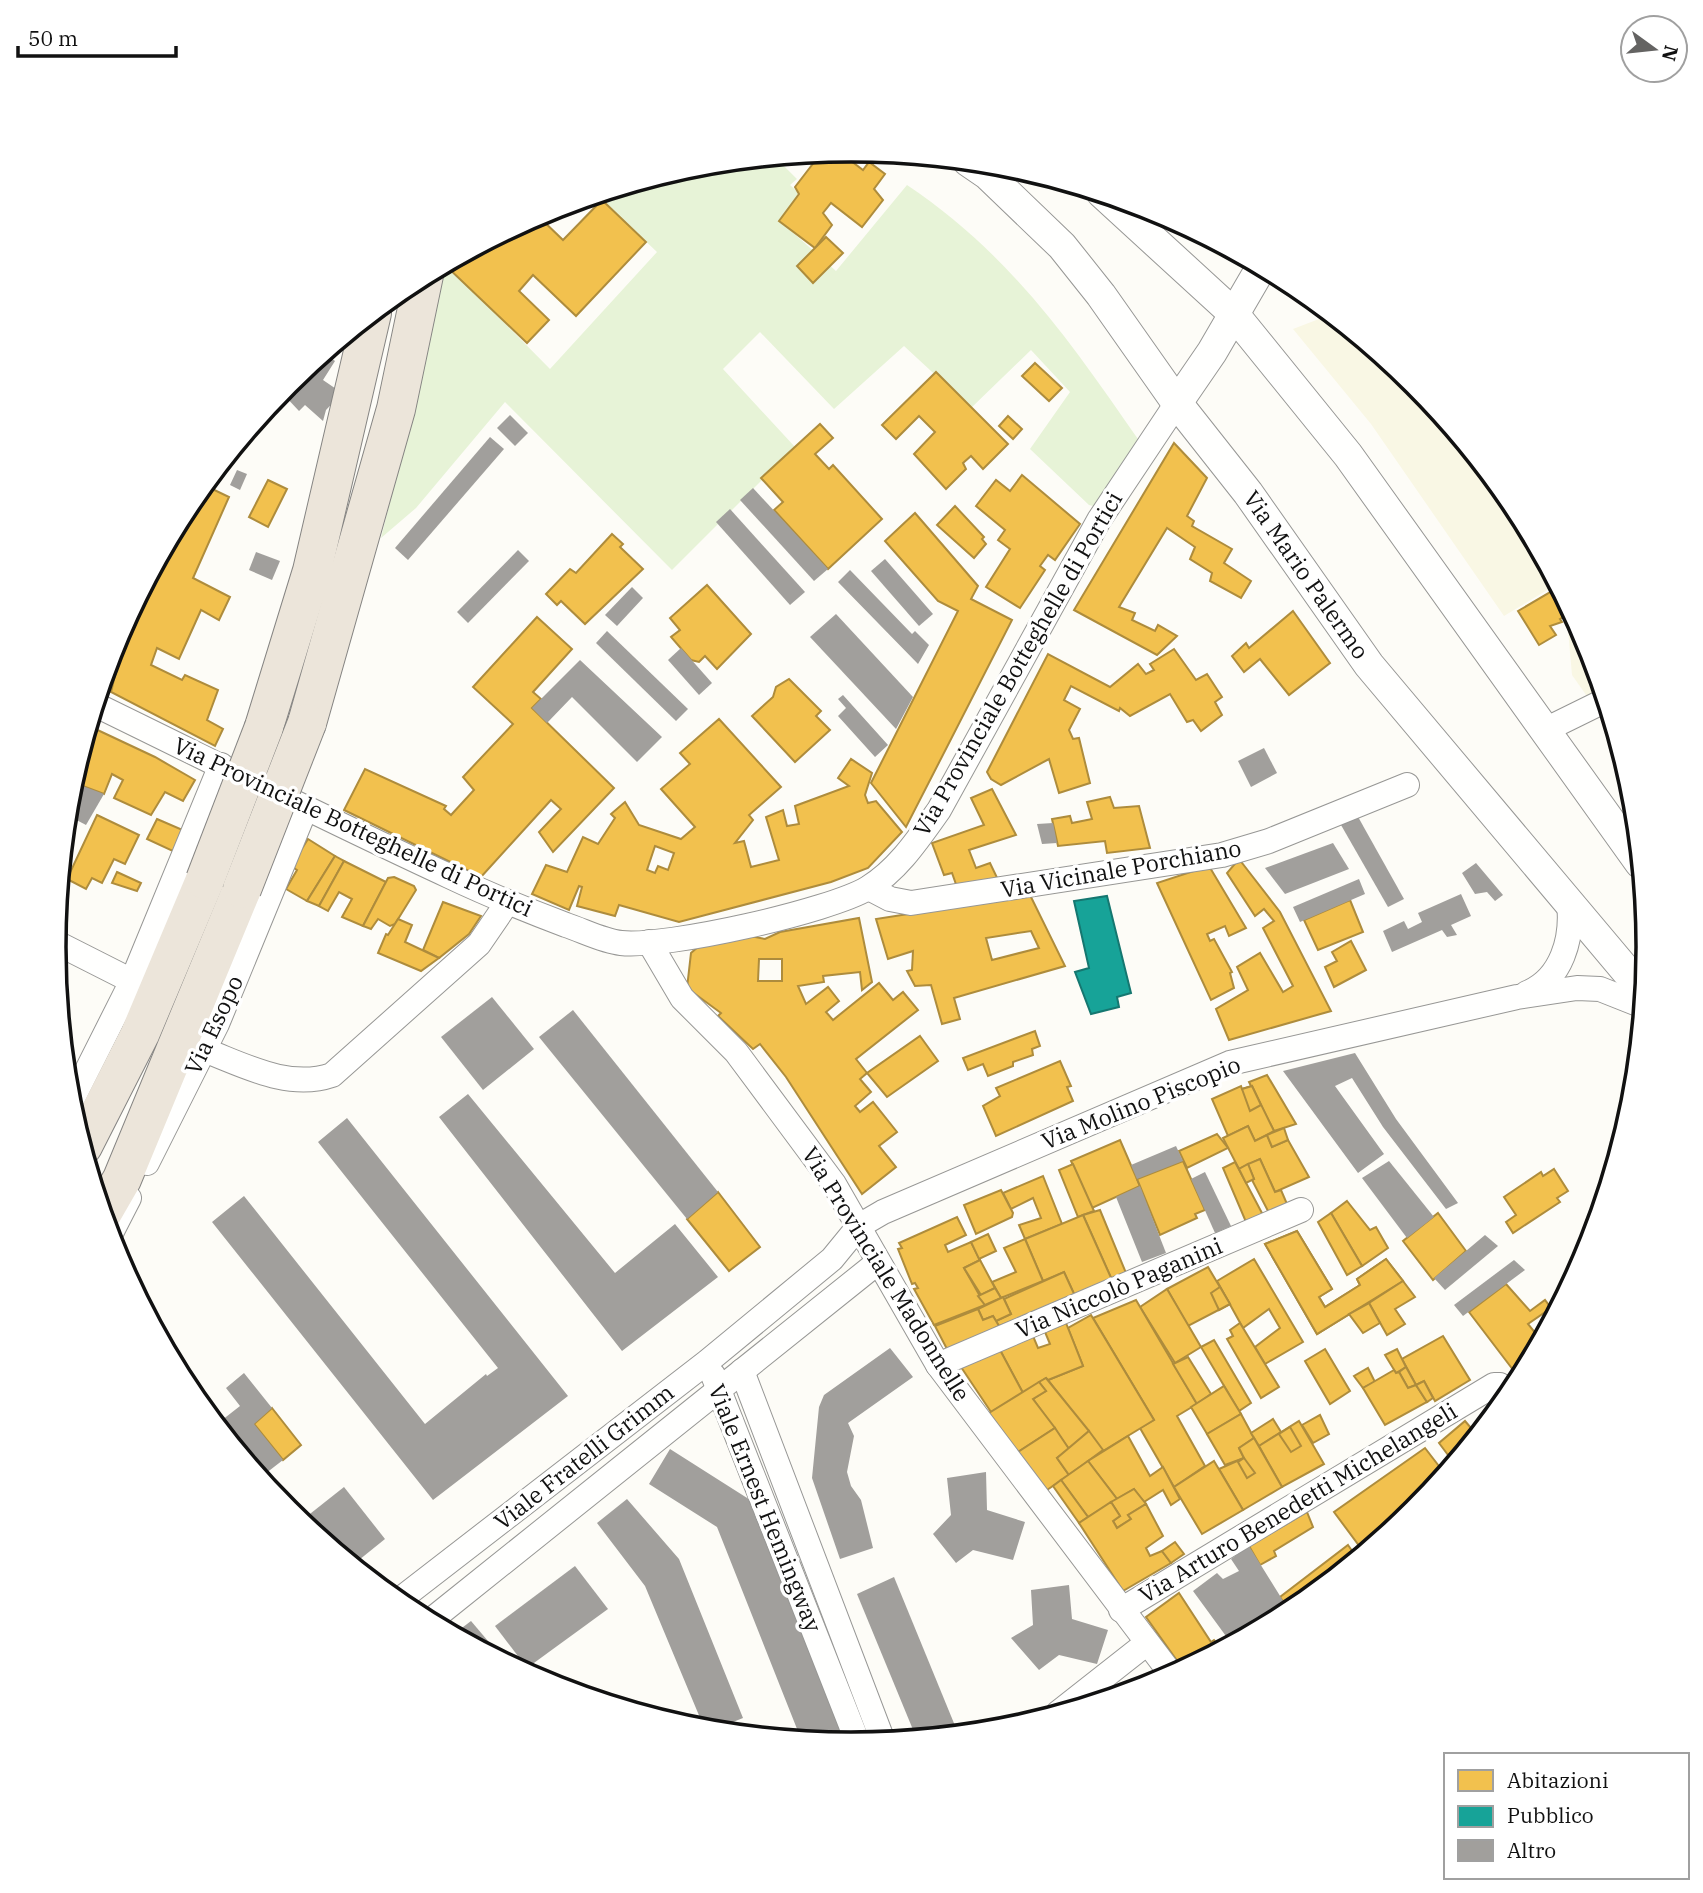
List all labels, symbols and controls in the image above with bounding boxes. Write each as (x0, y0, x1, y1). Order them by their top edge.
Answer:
scale bar (18, 14, 175, 58)
north arrow (1619, 14, 1689, 84)
text: 50 m (28, 24, 78, 52)
text: N (1657, 43, 1684, 64)
street label: Via Mario Palermo (1237, 484, 1376, 665)
street label: Via Provinciale Botteghelle di Portici (906, 486, 1128, 841)
street label: Via Provinciale Botteghelle di Portici (169, 729, 538, 923)
street label: Via Vicinale Porchiano (998, 832, 1243, 904)
street label: Via Esopo (177, 970, 249, 1079)
street label: Via Molino Piscopio (1037, 1048, 1244, 1156)
street label: Via Provinciale Madonnelle (796, 1140, 978, 1406)
street label: Via Niccolò Paganini (1011, 1230, 1227, 1344)
street label: Viale Fratelli Grimm (487, 1377, 679, 1536)
street label: Viale Ernest Hemingway (702, 1379, 830, 1637)
street label: Via Arturo Benedetti Michelangeli (1133, 1395, 1462, 1609)
legend (1444, 1753, 1689, 1879)
text: Abitazioni (1507, 1766, 1609, 1794)
text: Pubblico (1507, 1801, 1594, 1829)
text: Altro (1507, 1836, 1556, 1864)

